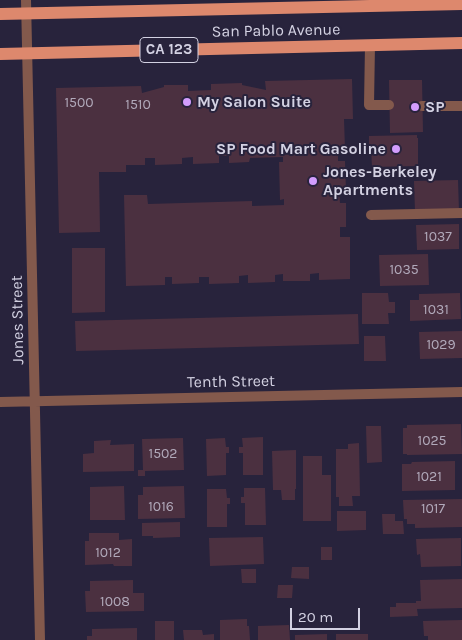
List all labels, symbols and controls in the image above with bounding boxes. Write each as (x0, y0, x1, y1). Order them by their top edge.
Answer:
street label: San Pablo Avenue (211, 20, 341, 42)
road number: CA 123 (140, 38, 198, 62)
place label: My Salon Suite (197, 92, 311, 112)
house number: 1500 (64, 95, 94, 111)
marker: My Salon Suite (181, 96, 193, 108)
house number: 1510 (125, 97, 151, 113)
place label: SP (425, 97, 444, 117)
marker: SP (409, 101, 421, 113)
place label: SP Food Mart Gasoline (216, 139, 386, 159)
marker: SP Food Mart Gasoline (390, 143, 402, 155)
place label: Jones-Berkeley Apartments (323, 162, 436, 200)
marker: Jones-Berkeley Apartments (307, 175, 319, 187)
house number: 1037 (424, 229, 452, 245)
house number: 1035 (389, 262, 419, 278)
street label: Jones Street (8, 275, 28, 365)
house number: 1031 (423, 302, 449, 318)
house number: 1029 (426, 337, 456, 353)
street label: Tenth Street (187, 372, 275, 392)
house number: 1025 (418, 433, 446, 449)
house number: 1502 (149, 446, 177, 462)
house number: 1021 (416, 469, 442, 485)
house number: 1016 (148, 499, 174, 515)
house number: 1017 (421, 501, 445, 517)
house number: 1012 (95, 545, 121, 561)
house number: 1008 (100, 594, 130, 610)
scale bar (292, 598, 362, 630)
text: 20 m (298, 608, 333, 626)

